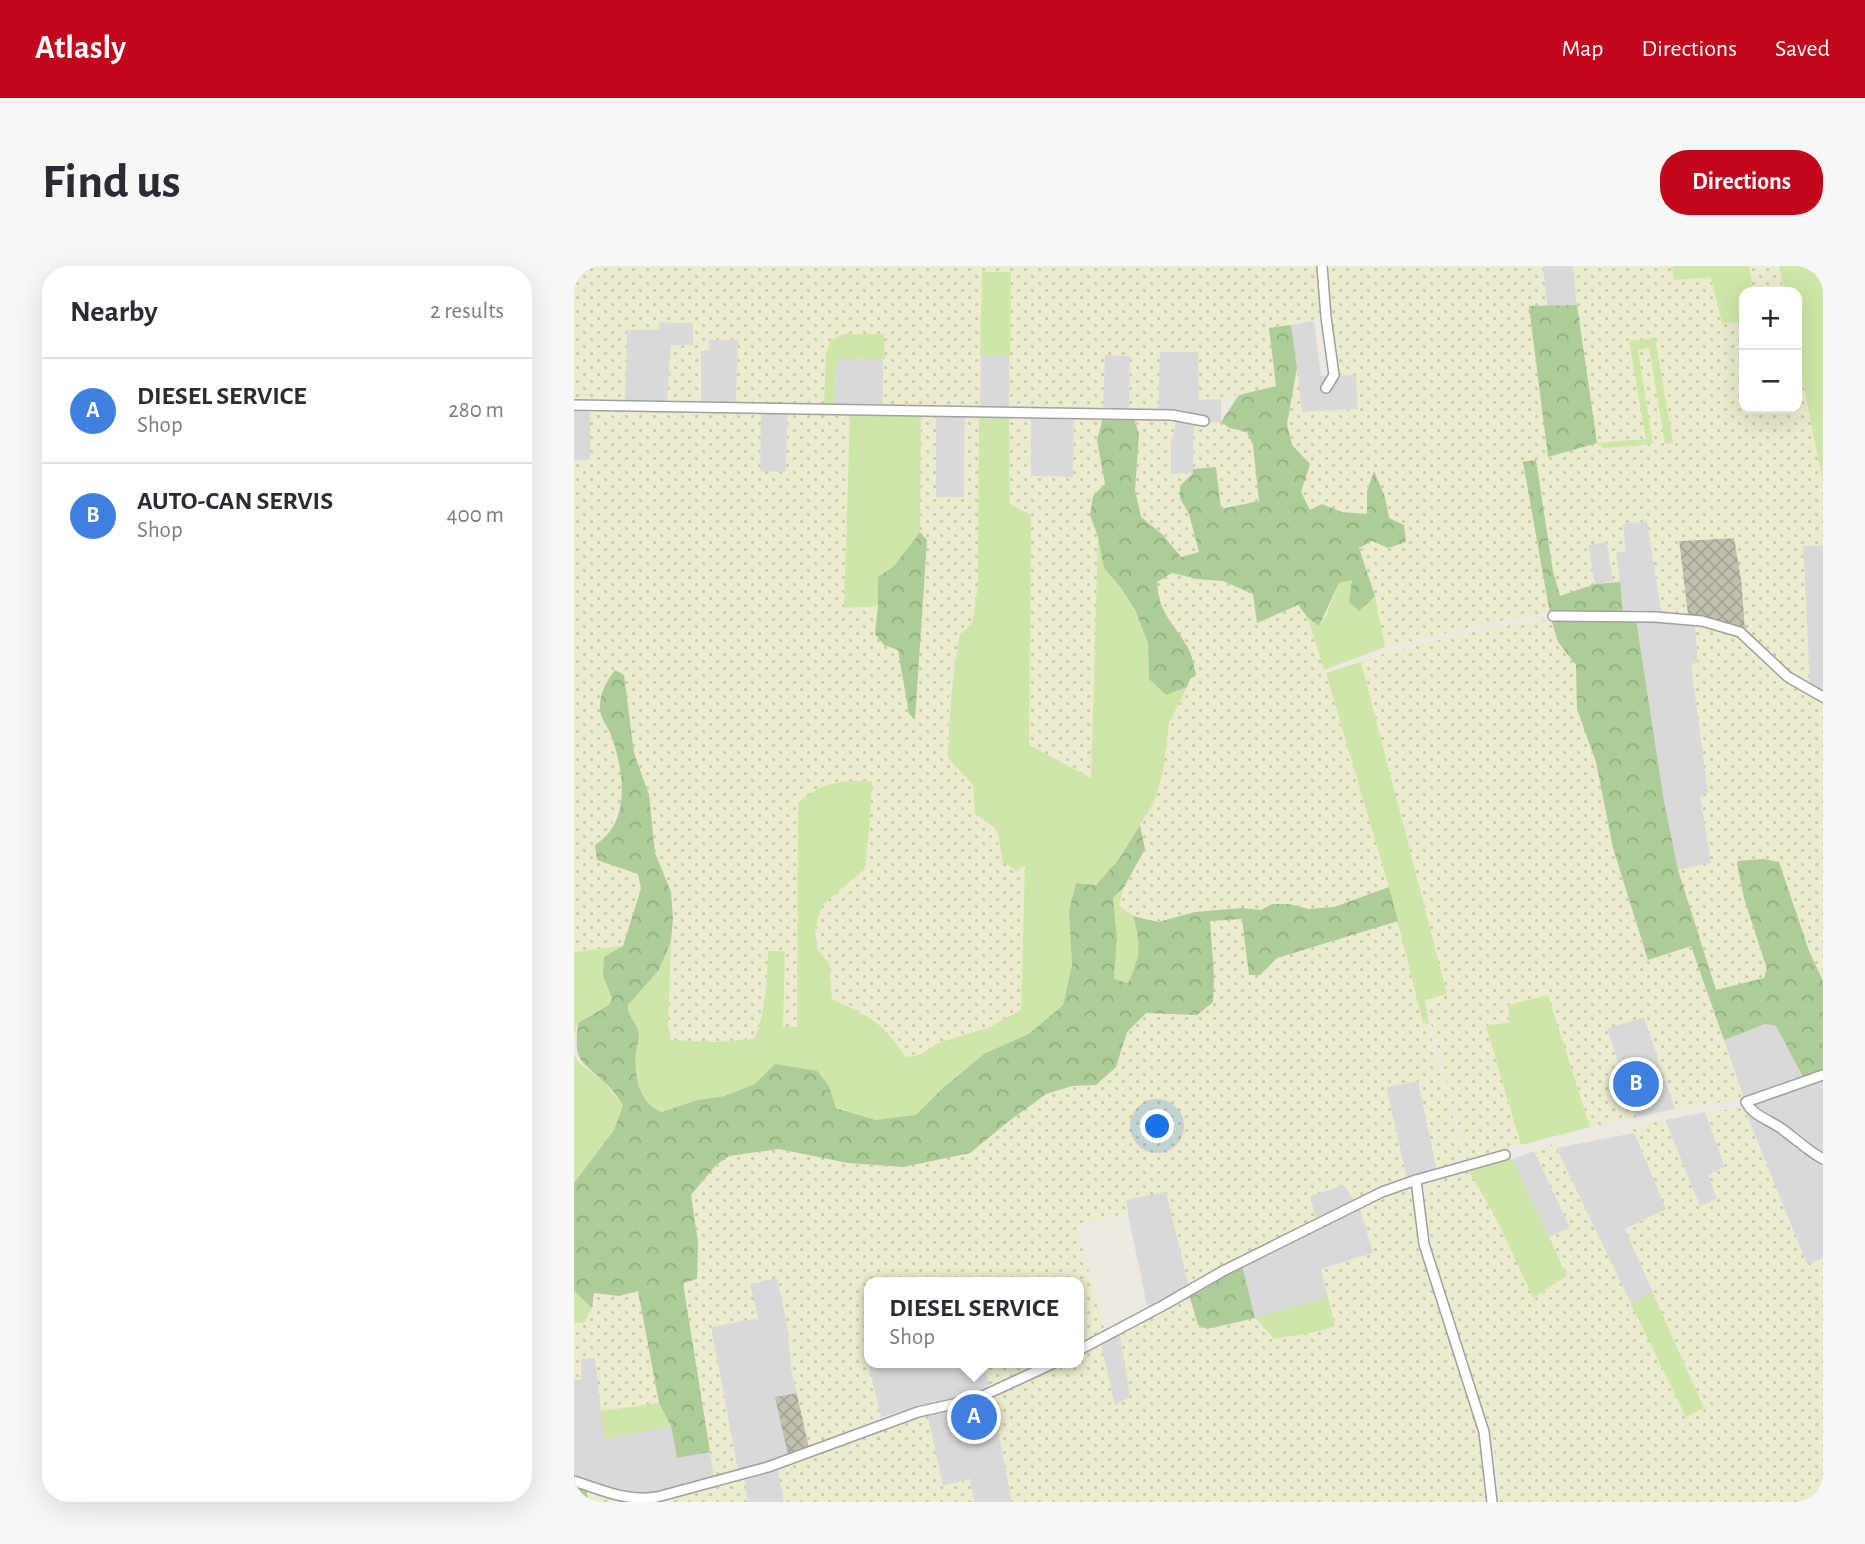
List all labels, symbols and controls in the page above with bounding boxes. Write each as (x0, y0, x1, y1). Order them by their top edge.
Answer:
text: Atlasly (35, 32, 126, 65)
text: Map (1561, 37, 1603, 61)
text: Directions (1641, 37, 1737, 61)
text: Saved (1775, 37, 1830, 61)
button: Directions (1660, 150, 1823, 215)
text: Find us (42, 158, 181, 207)
map controls (1739, 287, 1802, 413)
button: + (1739, 287, 1802, 350)
text: Nearby (70, 297, 158, 327)
text: 2 results (430, 300, 504, 323)
button: − (1739, 350, 1802, 413)
text: DIESEL SERVICE (137, 383, 306, 409)
text: A (86, 399, 100, 422)
text: 280 m (448, 399, 504, 422)
text: Shop (137, 414, 183, 437)
text: AUTO-CAN SERVIS (137, 488, 333, 514)
text: B (86, 504, 100, 527)
text: 400 m (446, 504, 504, 527)
text: Shop (137, 519, 183, 542)
pin: B (1613, 1058, 1659, 1110)
your location (1140, 1109, 1174, 1143)
popup (864, 1277, 1084, 1368)
text: DIESEL SERVICE (889, 1295, 1059, 1321)
text: Shop (889, 1326, 935, 1349)
pin: A (951, 1391, 997, 1443)

